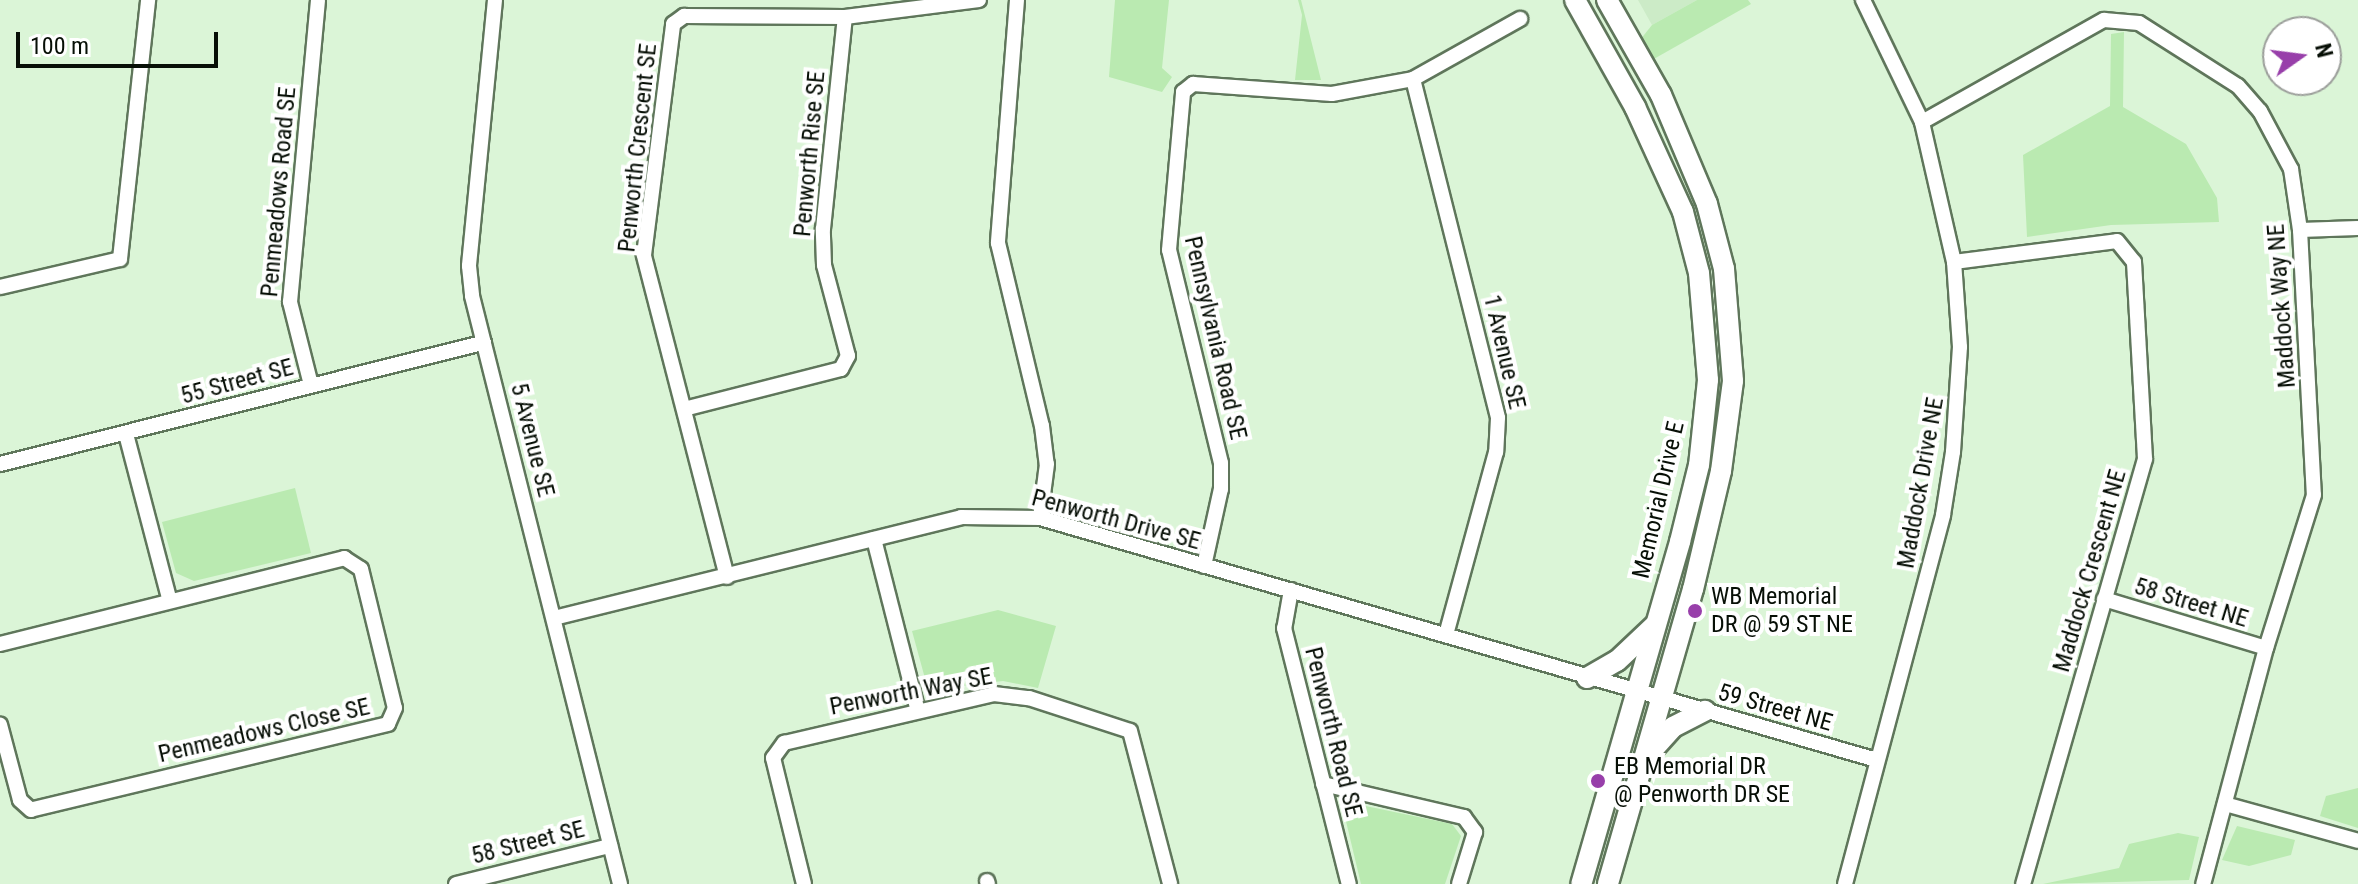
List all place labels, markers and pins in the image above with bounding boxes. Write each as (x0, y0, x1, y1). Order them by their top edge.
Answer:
place label: WB Memorial DR @ 59 ST NE (1711, 583, 1853, 639)
marker: WB Memorial DR @ 59 ST NE (1686, 602, 1704, 620)
place label: EB Memorial DR @ Penworth DR SE (1614, 753, 1790, 809)
marker: EB Memorial DR @ Penworth DR SE (1589, 772, 1607, 790)

